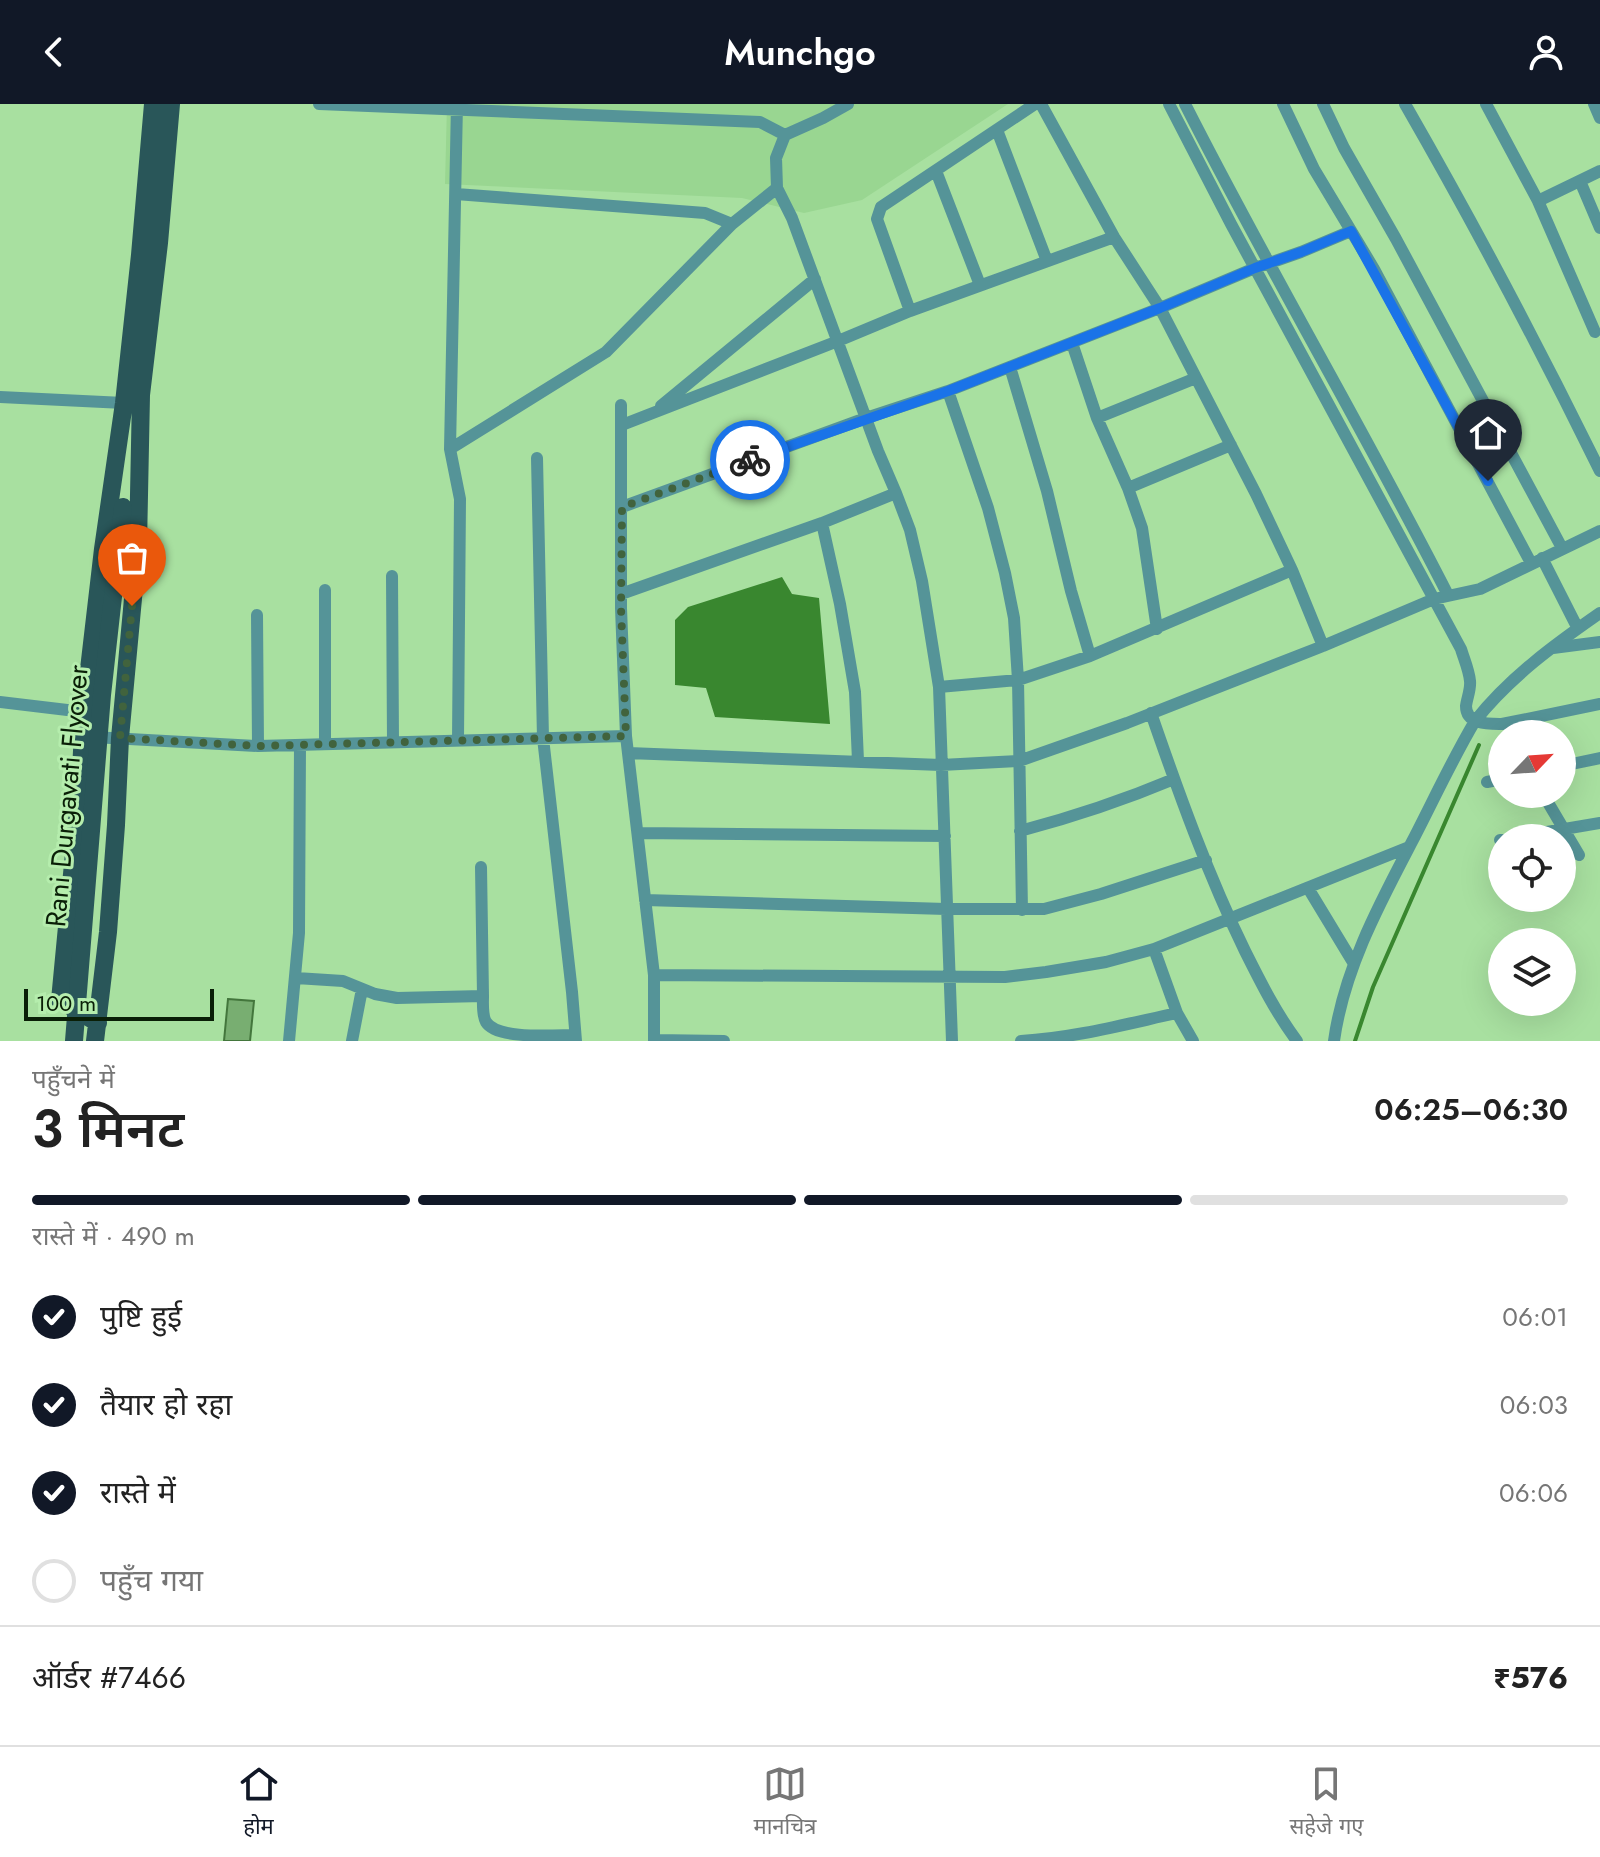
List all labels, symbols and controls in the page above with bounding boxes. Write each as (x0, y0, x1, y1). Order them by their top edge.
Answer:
text: Munchgo (724, 26, 876, 78)
icon: back (32, 30, 76, 74)
icon: person (1524, 30, 1568, 74)
pin (1454, 399, 1522, 481)
icon: home (1466, 411, 1510, 455)
courier (710, 420, 790, 500)
icon: bike (728, 438, 772, 482)
pin (98, 524, 166, 606)
icon: bag (110, 536, 154, 580)
street label: Rani Durgavati Flyover (35, 663, 99, 929)
north arrow (1488, 720, 1576, 808)
map controls (1488, 720, 1576, 1016)
button: locate (1488, 824, 1576, 912)
button: layers (1488, 928, 1576, 1016)
scale bar (24, 985, 214, 1021)
text: 100 m (36, 987, 96, 1019)
text: पहुँचने में (32, 1060, 115, 1098)
text: 06:25–06:30 (1374, 1088, 1568, 1131)
text: 3 मिनट (32, 1091, 184, 1167)
text: रास्ते में · 490 m (32, 1217, 195, 1255)
icon: check (32, 1295, 76, 1339)
text: पुष्टि हुई (100, 1295, 182, 1338)
text: 06:01 (1502, 1298, 1568, 1336)
icon: check (32, 1383, 76, 1427)
text: तैयार हो रहा (100, 1383, 232, 1426)
text: 06:03 (1500, 1386, 1568, 1424)
icon: check (32, 1471, 76, 1515)
text: रास्ते में (100, 1471, 176, 1514)
text: 06:06 (1499, 1474, 1568, 1512)
text: पहुँच गया (100, 1559, 203, 1602)
text: ऑर्डर #7466 (32, 1656, 186, 1699)
text: ₹576 (1493, 1656, 1568, 1699)
tab: होम (237, 1762, 281, 1843)
tab: मानचित्र (754, 1762, 816, 1843)
tab: सहेजे गए (1289, 1762, 1363, 1843)

